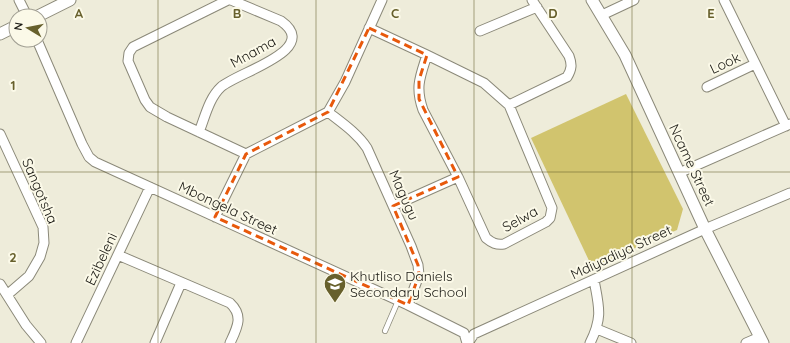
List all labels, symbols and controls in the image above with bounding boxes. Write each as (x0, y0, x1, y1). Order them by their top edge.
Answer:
text: A (75, 5, 84, 21)
text: B (233, 5, 241, 21)
text: C (391, 5, 399, 21)
text: D (548, 5, 558, 21)
text: E (707, 5, 715, 21)
north arrow (8, 8, 48, 48)
text: N (11, 21, 26, 31)
street label: Mnama (227, 32, 279, 72)
street label: Look (707, 48, 743, 78)
text: 1 (10, 77, 16, 93)
street label: Ncame Street (665, 121, 719, 209)
street label: Sangotsha (18, 156, 62, 226)
street label: Magugu (385, 167, 423, 223)
street label: Mbongela Street (176, 177, 280, 239)
street label: Selwa (499, 202, 541, 236)
street label: Mdiyadiya Street (568, 221, 675, 283)
street label: Ezibeleni (81, 230, 121, 288)
text: 2 (9, 249, 17, 265)
place label: Khutliso Daniels Secondary School (350, 267, 467, 301)
school or university icon: Khutliso Daniels Secondary School (322, 271, 348, 304)

